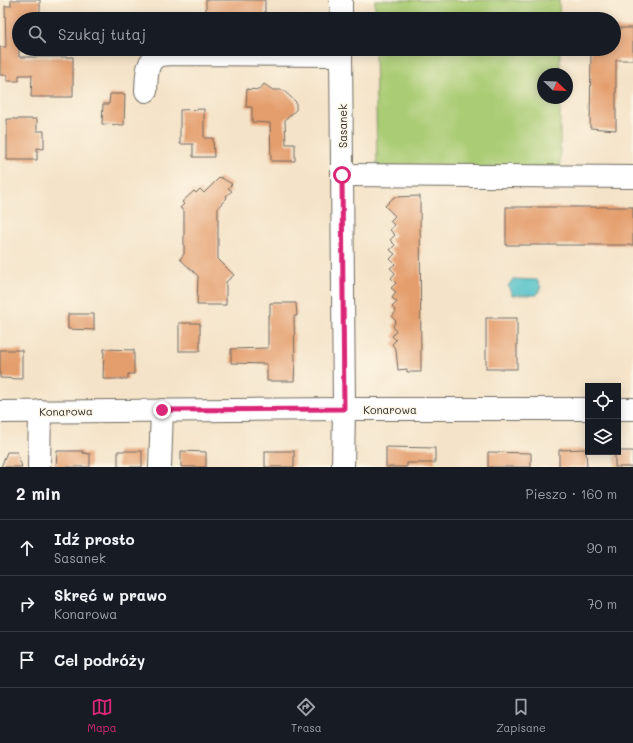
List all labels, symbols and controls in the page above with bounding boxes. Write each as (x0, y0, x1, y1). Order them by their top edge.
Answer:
search box (12, 12, 621, 56)
icon: search (26, 23, 48, 45)
text: Szukaj tutaj (58, 24, 146, 44)
north arrow (537, 68, 573, 104)
street label: Sasanek (335, 104, 350, 148)
route start (333, 166, 351, 184)
map controls (585, 383, 621, 455)
button: locate (585, 383, 621, 419)
route end (153, 401, 171, 419)
street label: Konarowa (363, 402, 417, 417)
street label: Konarowa (39, 403, 93, 419)
button: layers (585, 419, 621, 455)
text: 2 min (16, 482, 61, 504)
text: Pieszo · 160 m (526, 485, 617, 502)
text: Idź prosto (54, 529, 135, 549)
icon: ahead (16, 537, 38, 559)
text: 90 m (587, 539, 617, 556)
text: Sasanek (54, 549, 106, 566)
text: Skręć w prawo (54, 585, 167, 605)
icon: right (16, 593, 38, 615)
text: 70 m (587, 595, 617, 612)
text: Konarowa (54, 605, 117, 622)
icon: arrive (16, 649, 38, 671)
text: Cel podróży (54, 650, 145, 670)
tab: Mapa (87, 696, 117, 735)
tab: Trasa (291, 696, 322, 735)
tab: Zapisane (496, 696, 546, 735)

